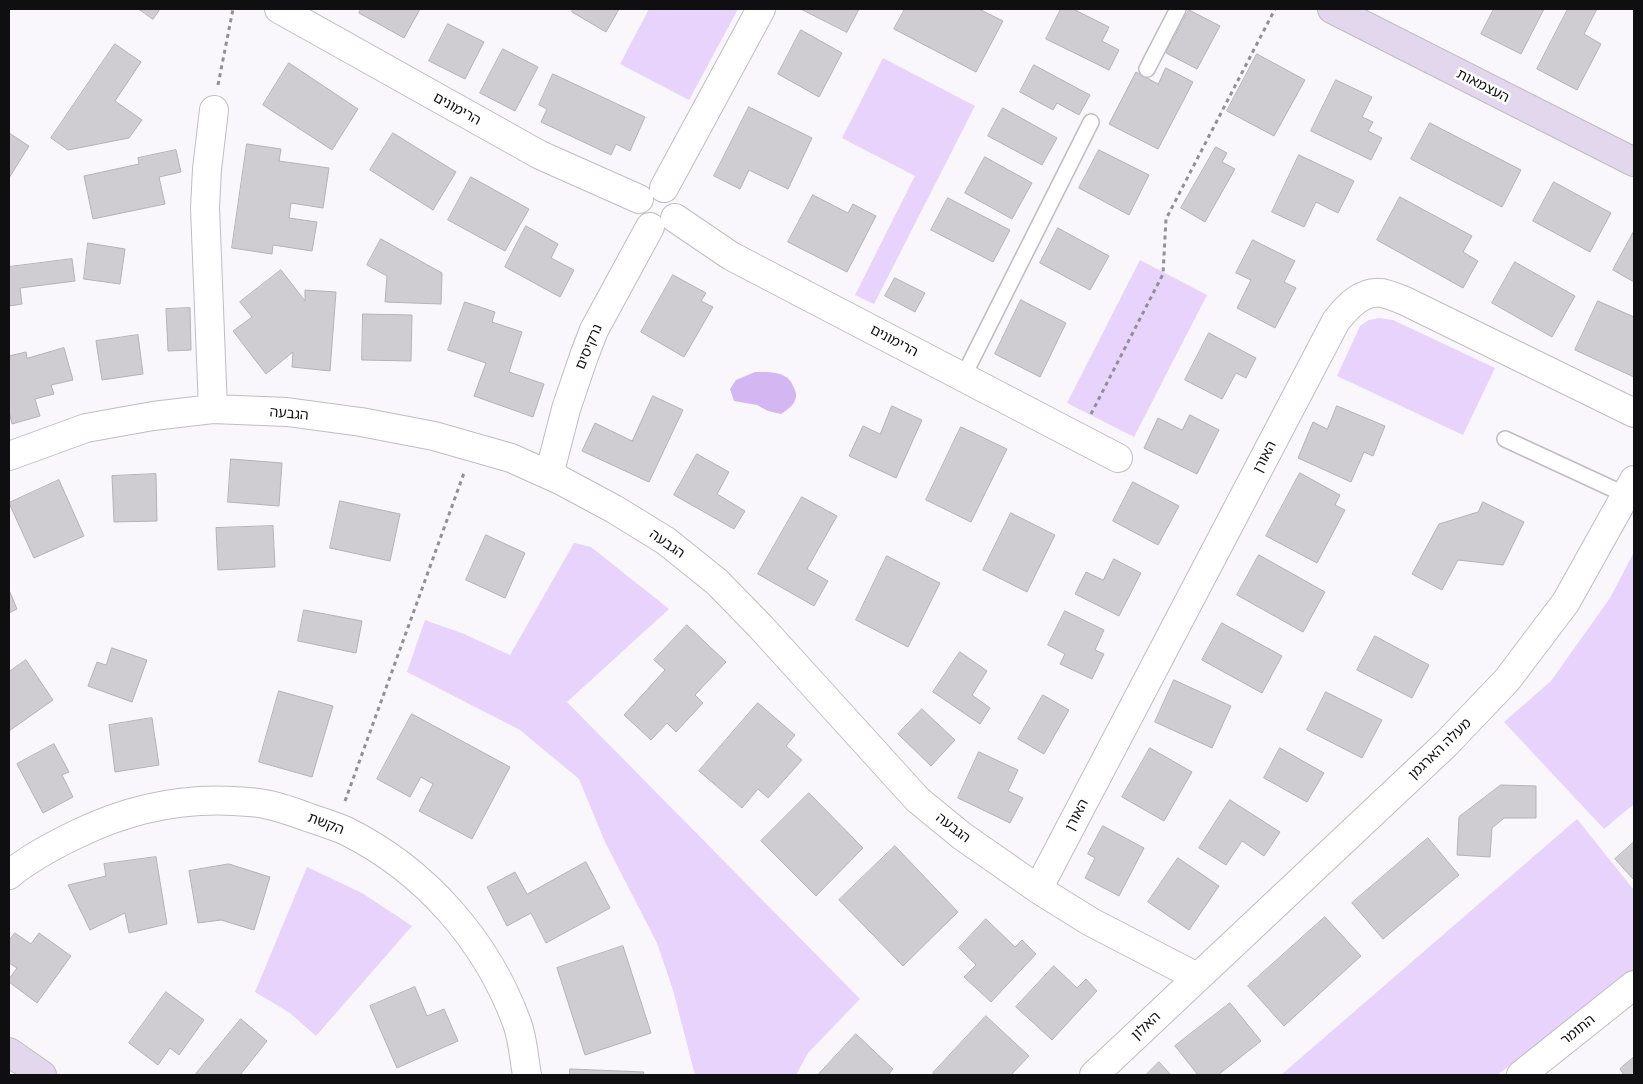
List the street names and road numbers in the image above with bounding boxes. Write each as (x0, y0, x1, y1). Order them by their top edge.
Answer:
street label: העצמאות (1454, 66, 1512, 106)
street label: הרימונים (430, 89, 484, 129)
street label: הרימונים (867, 321, 921, 361)
street label: נרקיסים (572, 322, 606, 372)
street label: הגבעה (269, 404, 309, 424)
street label: האורן (1250, 438, 1280, 476)
street label: הגבעה (646, 526, 688, 562)
street label: מעלה הארגמן (1405, 715, 1475, 783)
street label: האורן (1062, 796, 1092, 834)
street label: הקשת (306, 809, 346, 839)
street label: הגבעה (932, 809, 974, 847)
street label: האלון (1128, 1008, 1164, 1044)
street label: התומר (1558, 1011, 1598, 1049)

